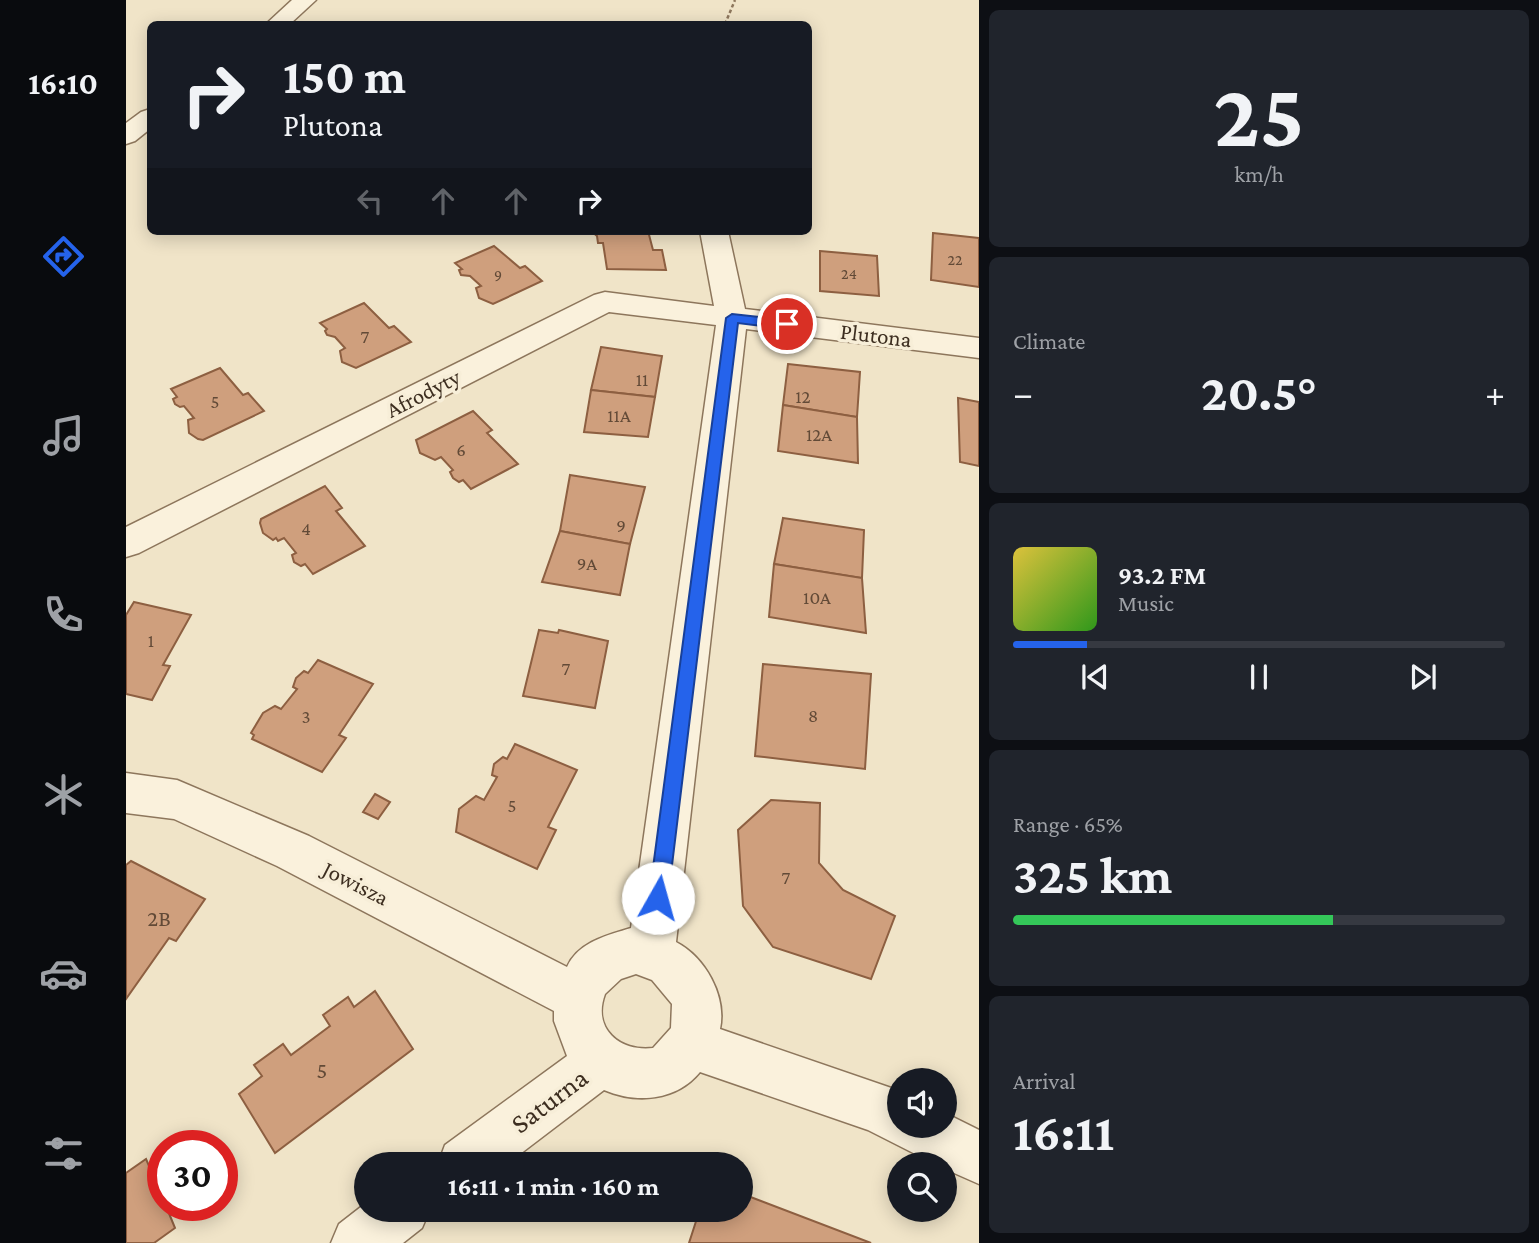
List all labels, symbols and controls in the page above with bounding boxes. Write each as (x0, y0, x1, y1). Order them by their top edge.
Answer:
icon: right (168, 49, 259, 140)
text: 150 m (283, 49, 406, 104)
text: 25 (1214, 64, 1305, 166)
text: 16:10 (28, 65, 98, 101)
text: Plutona (283, 107, 383, 143)
text: km/h (1234, 161, 1284, 187)
icon: left (351, 182, 389, 220)
icon: ahead (424, 182, 462, 220)
icon: ahead (497, 182, 535, 220)
icon: right (570, 182, 608, 220)
icon: directions (39, 232, 88, 281)
house number: 22 (947, 251, 963, 268)
house number: 24 (841, 265, 857, 282)
house number: 9 (494, 266, 502, 283)
pin (757, 294, 817, 354)
icon: arrive (768, 305, 806, 343)
street label: Plutona (839, 318, 913, 352)
house number: 7 (361, 326, 370, 347)
text: Climate (1013, 328, 1085, 354)
street label: Afrodyty (382, 363, 465, 423)
text: 20.5° (1201, 363, 1317, 421)
house number: 11 (636, 369, 648, 390)
text: − (1013, 372, 1033, 414)
text: + (1485, 372, 1505, 414)
house number: 12 (795, 386, 811, 407)
house number: 5 (211, 391, 219, 412)
house number: 11A (607, 405, 631, 426)
icon: music (39, 411, 88, 460)
house number: 12A (806, 424, 832, 445)
house number: 6 (456, 439, 466, 460)
house number: 9 (616, 515, 626, 536)
house number: 4 (301, 518, 311, 539)
house number: 9A (577, 553, 597, 574)
text: 93.2 FM (1118, 561, 1206, 590)
house number: 10A (803, 587, 831, 608)
icon: phone (39, 590, 88, 639)
text: Music (1118, 590, 1174, 616)
house number: 1 (148, 630, 154, 651)
house number: 7 (562, 658, 571, 679)
icon: previous (1076, 658, 1114, 696)
icon: pause (1240, 658, 1278, 696)
icon: next (1404, 658, 1442, 696)
house number: 8 (808, 705, 818, 726)
house number: 3 (301, 706, 311, 727)
icon: climate (39, 770, 88, 819)
house number: 5 (508, 795, 516, 816)
text: Range · 65% (1013, 811, 1123, 837)
text: 325 km (1013, 846, 1172, 904)
street label: Jowisza (317, 854, 394, 911)
position arrow (621, 861, 695, 935)
house number: 7 (782, 867, 791, 888)
house number: 2B (147, 905, 171, 931)
icon: car (39, 949, 88, 998)
house number: 5 (317, 1057, 327, 1083)
street label: Saturna (505, 1061, 594, 1139)
map controls (887, 1068, 957, 1222)
button: sound (887, 1068, 957, 1138)
text: Arrival (1013, 1068, 1076, 1094)
text: 16:11 (1013, 1103, 1114, 1161)
icon: filters (39, 1129, 88, 1178)
speed limit sign: 30 (147, 1130, 238, 1221)
button: search (887, 1152, 957, 1222)
text: 16:11 · 1 min · 160 m (448, 1172, 659, 1201)

